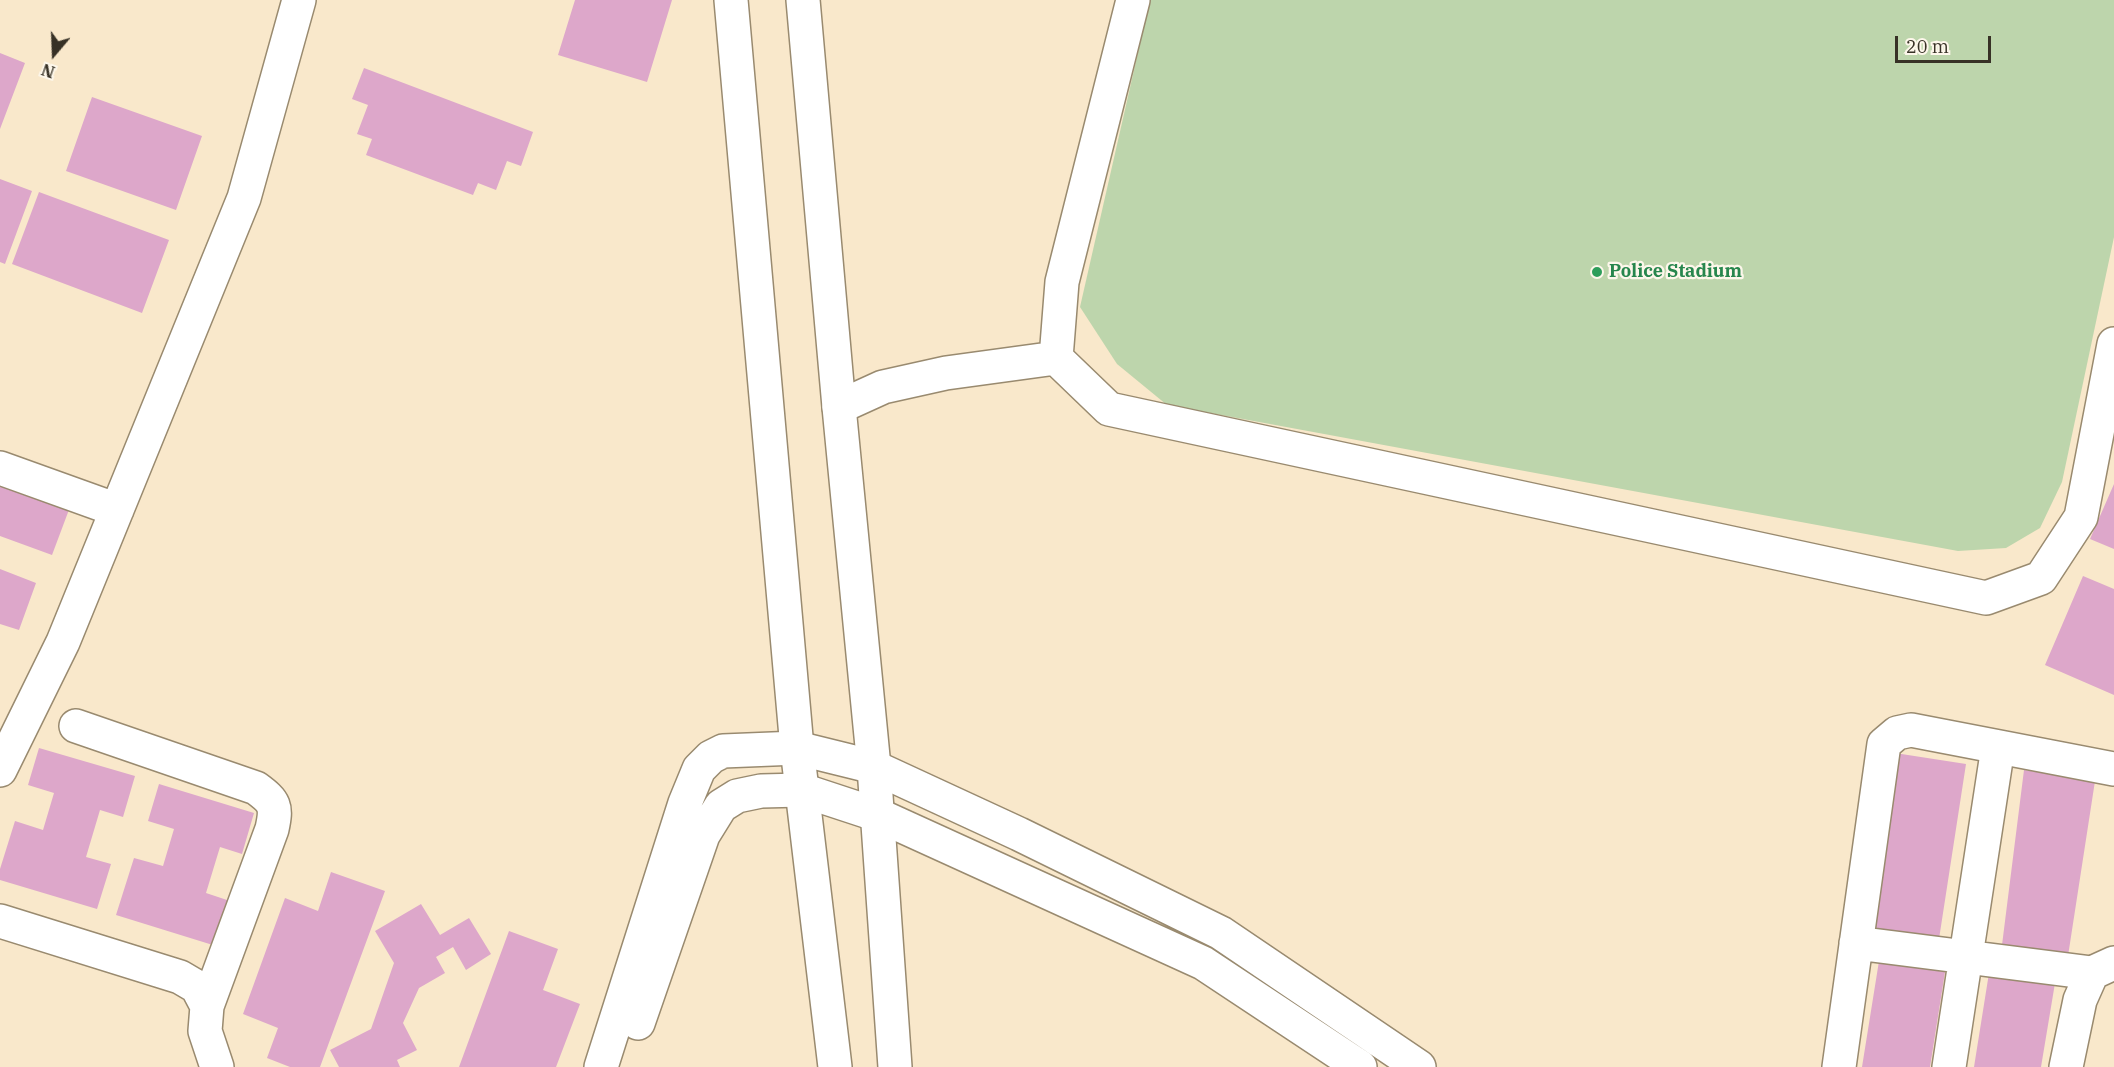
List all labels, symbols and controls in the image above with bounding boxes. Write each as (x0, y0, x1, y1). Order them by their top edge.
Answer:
north arrow (24, 24, 84, 84)
scale bar (1898, 24, 1994, 62)
text: 20 m (1906, 35, 1949, 58)
text: N (39, 60, 57, 83)
place label: Police Stadium (1609, 261, 1742, 283)
marker: Police Stadium (1590, 265, 1604, 279)

